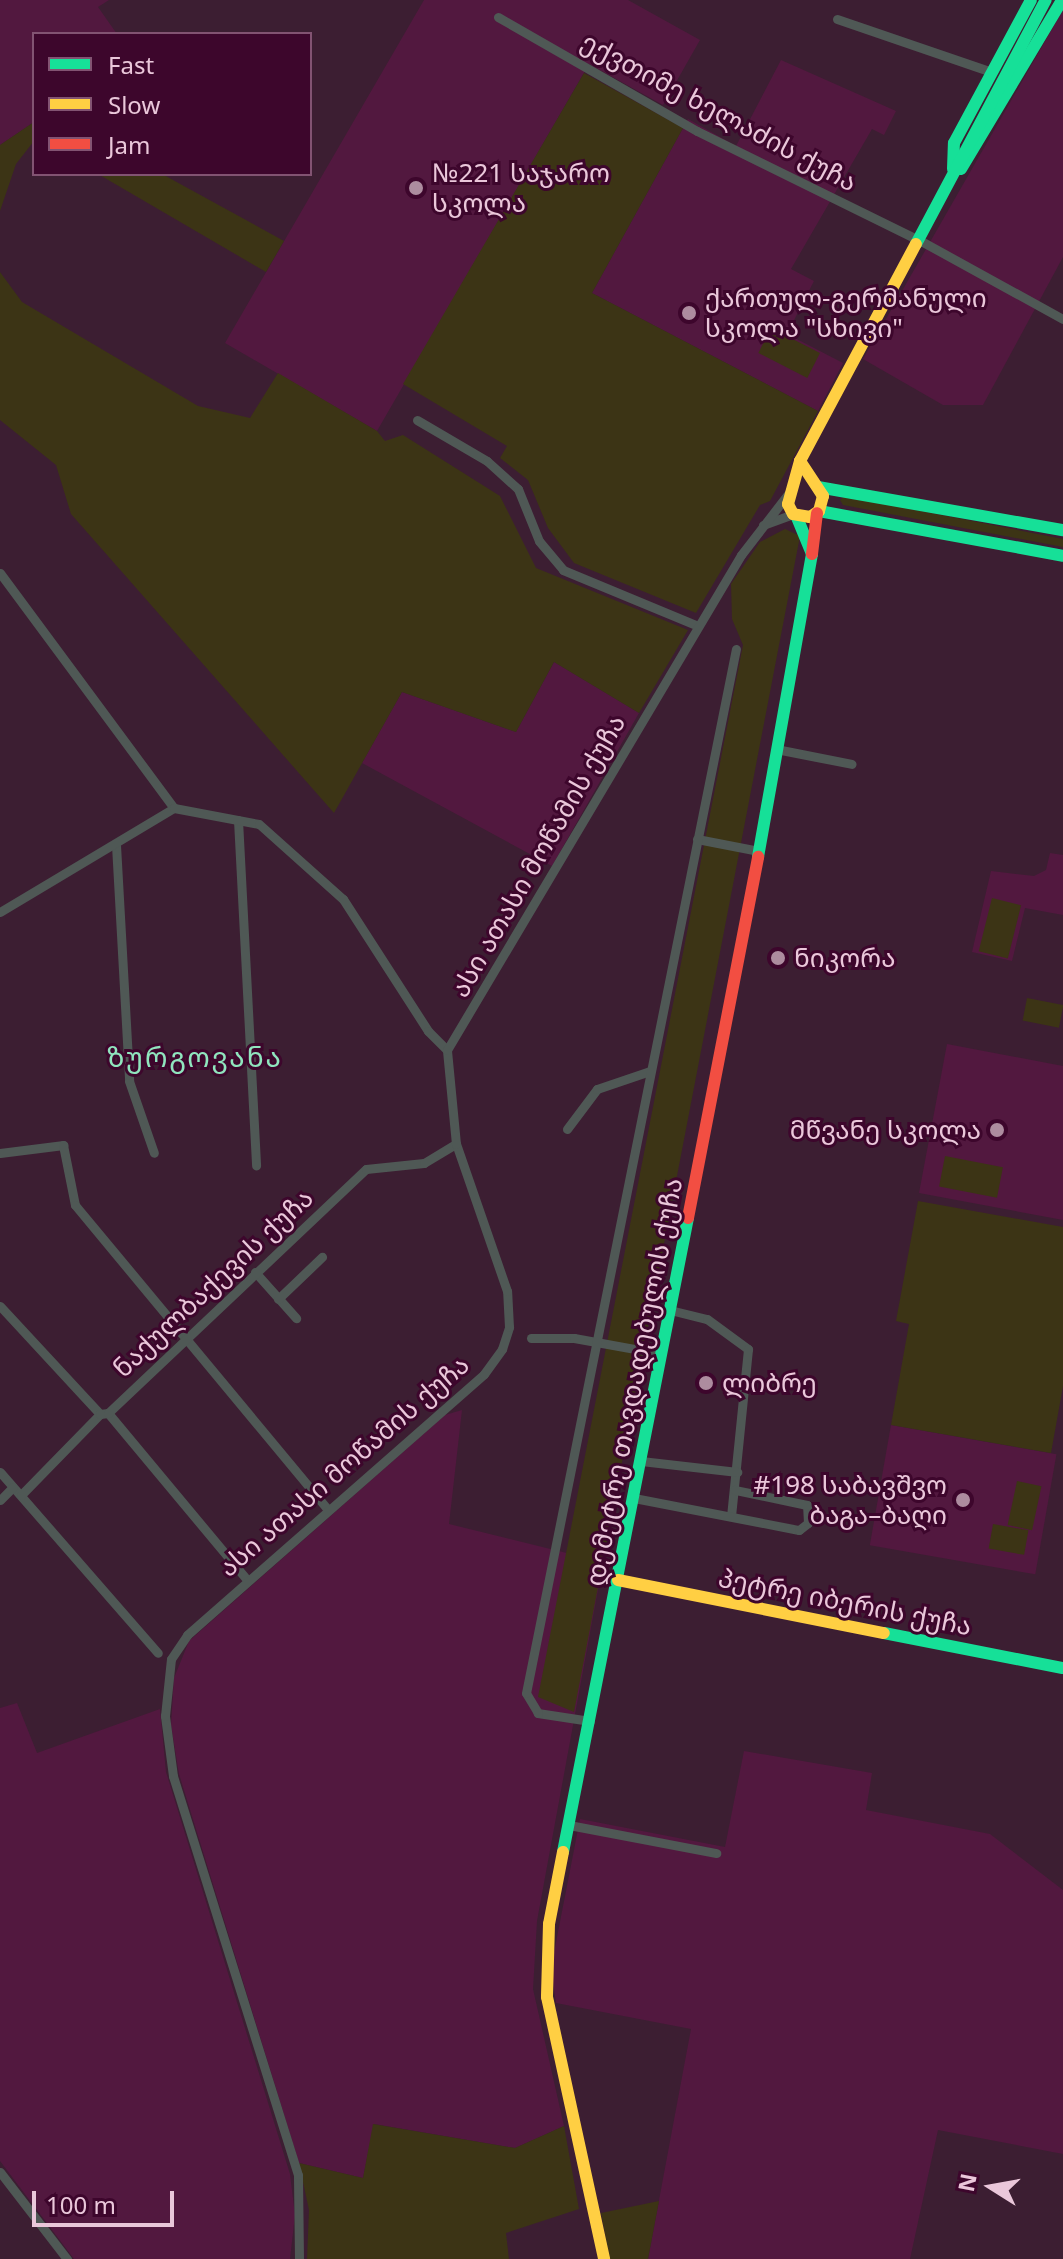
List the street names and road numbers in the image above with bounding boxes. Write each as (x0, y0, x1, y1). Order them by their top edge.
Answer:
street label: ექვთიმე ხელაძის ქუჩა (576, 26, 862, 198)
street label: ასი ათასი მოწამის ქუჩა (444, 709, 632, 1003)
street label: დემეტრე თავდადებულის ქუჩა (579, 1175, 689, 1589)
street label: ნაქულბაქევის ქუჩა (107, 1182, 319, 1384)
street label: ასი ათასი მოწამის ქუჩა (213, 1349, 475, 1583)
street label: პეტრე იბერის ქუჩა (716, 1562, 974, 1642)

